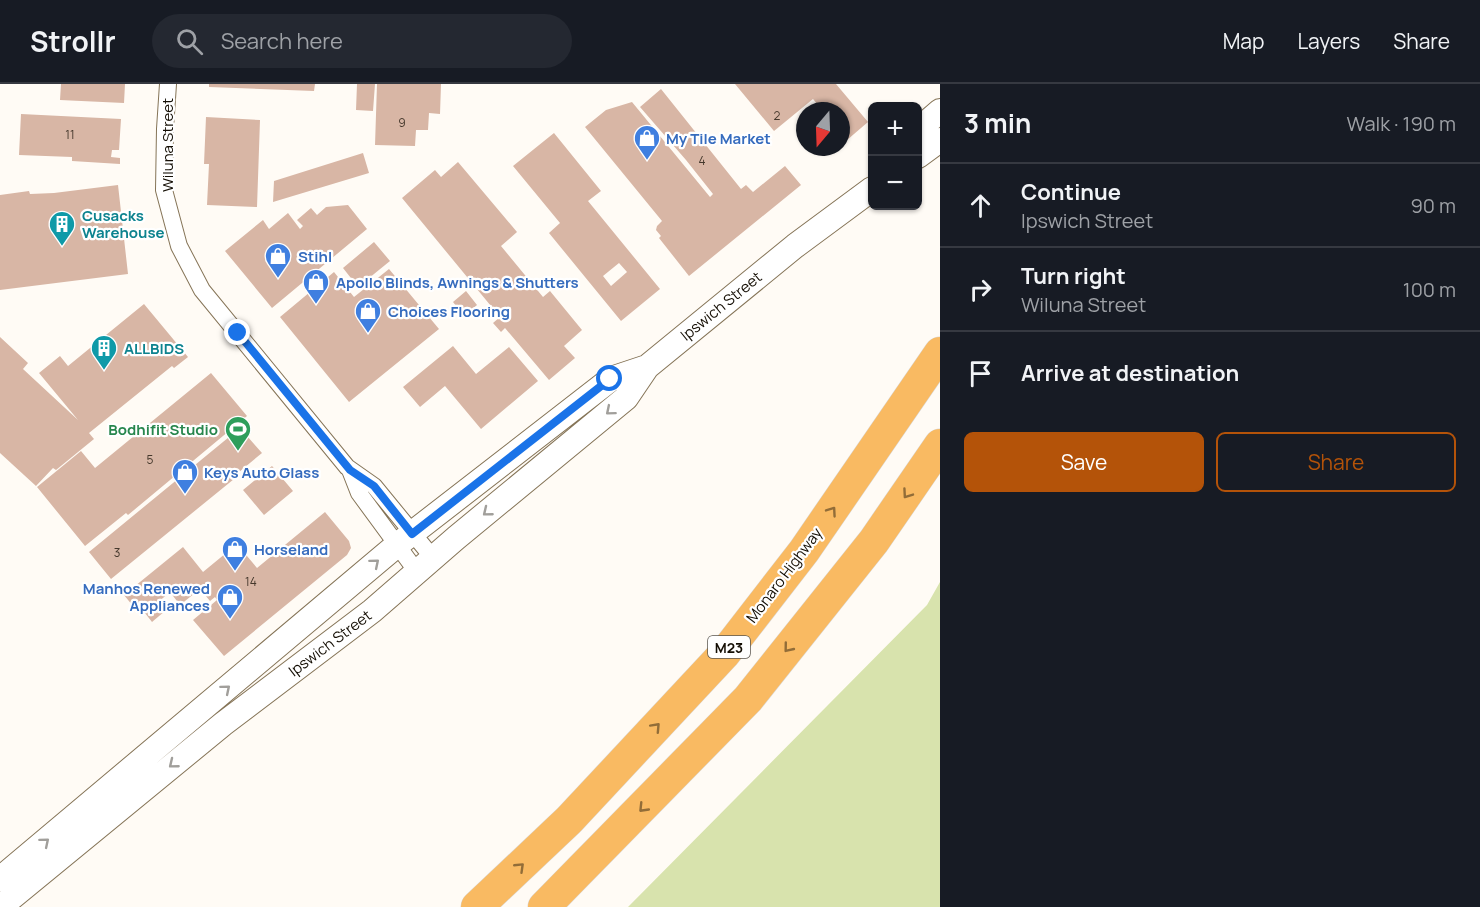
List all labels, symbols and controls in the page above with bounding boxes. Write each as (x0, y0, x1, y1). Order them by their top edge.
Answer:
search box (152, 14, 572, 68)
text: Strollr (30, 22, 116, 60)
icon: search (173, 25, 206, 58)
text: Search here (221, 26, 343, 56)
text: Map (1223, 27, 1264, 55)
text: Layers (1297, 27, 1360, 55)
text: Share (1393, 27, 1450, 55)
street label: Wiluna Street (157, 98, 178, 192)
north arrow (796, 102, 850, 156)
map controls (868, 102, 922, 210)
button: + (868, 102, 922, 156)
text: 3 min (964, 105, 1031, 141)
house number: 2 (774, 107, 781, 124)
text: Walk · 190 m (1347, 110, 1456, 137)
house number: 9 (398, 114, 406, 131)
shop icon: My Tile Market (632, 123, 662, 161)
house number: 11 (65, 126, 75, 143)
place label: My Tile Market (666, 128, 771, 149)
house number: 4 (698, 152, 706, 169)
button: − (868, 156, 922, 210)
text: Continue (1021, 177, 1121, 207)
icon: ahead (964, 189, 997, 222)
text: 90 m (1410, 192, 1456, 219)
place label: Cusacks Warehouse (82, 205, 165, 243)
text: Ipswich Street (1021, 207, 1153, 234)
building icon: Cusacks Warehouse (47, 209, 77, 247)
shop icon: Stihl (263, 241, 293, 279)
place label: Stihl (298, 246, 332, 267)
text: Turn right (1021, 261, 1126, 291)
shop icon: Apollo Blinds, Awnings & Shutters (301, 267, 331, 305)
street label: Ipswich Street (676, 267, 766, 345)
place label: Apollo Blinds, Awnings & Shutters (336, 272, 579, 293)
icon: right (964, 273, 997, 306)
text: 100 m (1403, 276, 1456, 303)
text: Wiluna Street (1021, 291, 1146, 318)
shop icon: Choices Flooring (353, 296, 383, 334)
place label: Choices Flooring (388, 301, 510, 322)
route end (224, 319, 250, 345)
building icon: ALLBIDS (89, 333, 119, 371)
place label: ALLBIDS (124, 338, 184, 359)
icon: arrive (964, 357, 997, 390)
text: Arrive at destination (1021, 358, 1239, 388)
route start (596, 365, 622, 391)
one-way arrow (606, 404, 617, 415)
sports icon: Bodhifit Studio (223, 414, 253, 452)
place label: Bodhifit Studio (108, 419, 218, 440)
button: Save (964, 432, 1204, 492)
button: Share (1216, 432, 1456, 492)
house number: 5 (147, 451, 154, 468)
shop icon: Keys Auto Glass (170, 457, 200, 495)
place label: Keys Auto Glass (204, 462, 319, 483)
one-way arrow (903, 487, 914, 498)
one-way arrow (483, 505, 494, 516)
one-way arrow (825, 507, 836, 518)
street label: Monaro Highway (741, 523, 827, 627)
shop icon: Horseland (220, 534, 250, 572)
place label: Horseland (254, 539, 328, 560)
house number: 3 (114, 544, 120, 561)
one-way arrow (368, 560, 379, 571)
house number: 14 (245, 573, 257, 590)
place label: Manhos Renewed Appliances (83, 578, 210, 616)
shop icon: Manhos Renewed Appliances (215, 582, 245, 620)
street label: Ipswich Street (284, 605, 376, 681)
road number: M23 (708, 636, 750, 658)
one-way arrow (785, 642, 796, 653)
one-way arrow (219, 685, 230, 696)
one-way arrow (649, 723, 660, 734)
one-way arrow (169, 757, 180, 768)
one-way arrow (639, 800, 650, 811)
one-way arrow (38, 838, 49, 849)
one-way arrow (512, 863, 523, 874)

